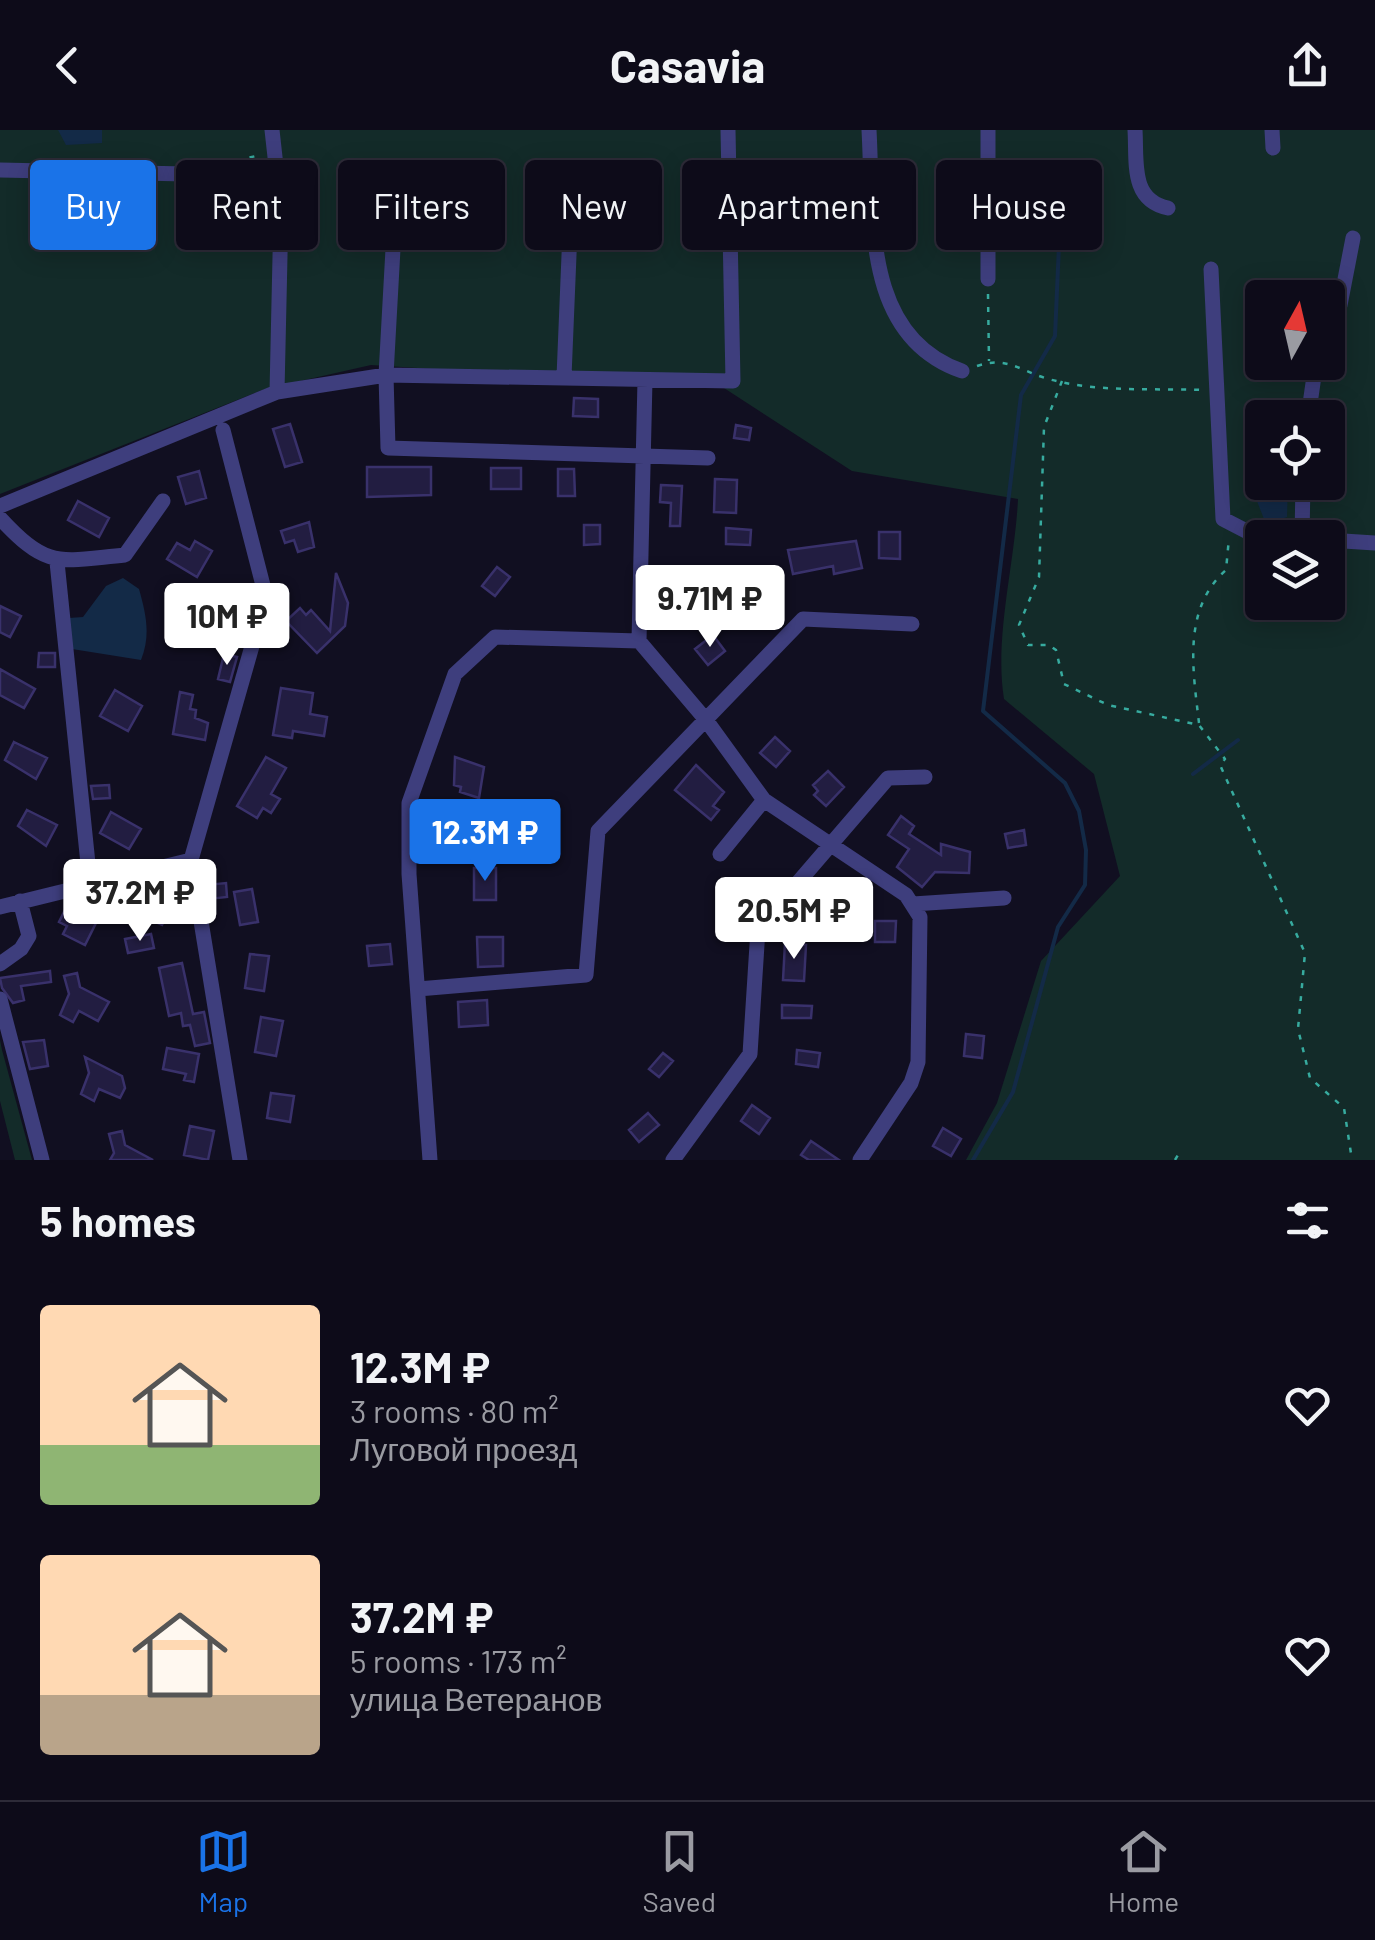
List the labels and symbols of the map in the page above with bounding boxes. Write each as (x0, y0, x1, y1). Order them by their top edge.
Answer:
north arrow (1245, 280, 1345, 380)
pin: 9.71M ₽ (618, 565, 802, 650)
pin: 10M ₽ (157, 583, 297, 668)
pin: 12.3M ₽ (393, 799, 577, 884)
pin: 37.2M ₽ (48, 859, 232, 944)
pin: 20.5M ₽ (702, 877, 886, 962)

